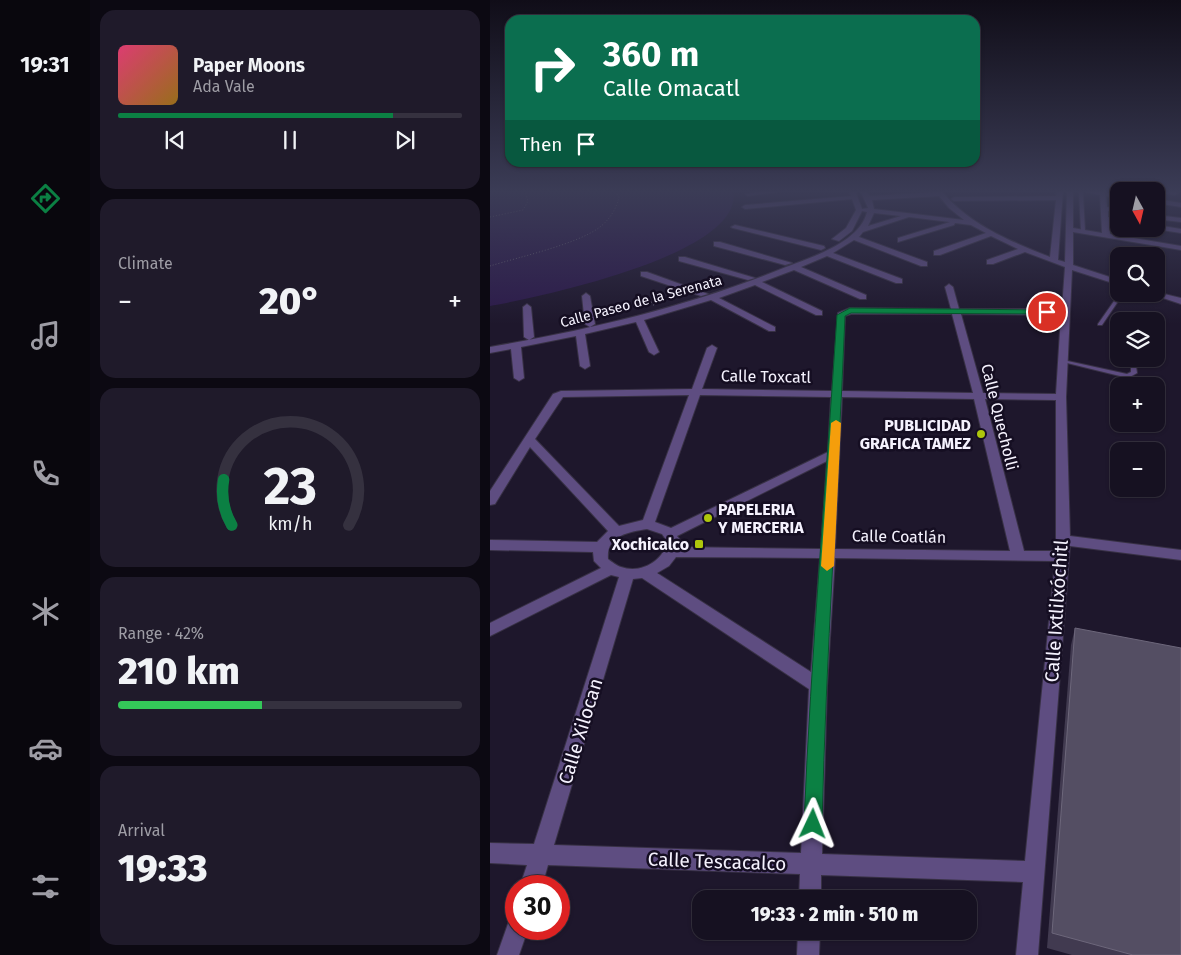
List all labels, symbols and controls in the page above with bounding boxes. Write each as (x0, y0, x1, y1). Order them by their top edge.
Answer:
text: 360 m (603, 33, 699, 75)
icon: right (520, 35, 585, 100)
text: 19:31 (20, 51, 70, 78)
text: Paper Moons (193, 54, 305, 77)
text: Calle Omacatl (603, 75, 740, 102)
text: Ada Vale (193, 77, 255, 96)
icon: previous (161, 126, 189, 154)
icon: pause (276, 126, 304, 154)
icon: next (391, 126, 419, 154)
icon: arrive (572, 130, 600, 158)
text: Then (520, 133, 562, 156)
icon: directions (28, 181, 63, 216)
north arrow (1110, 182, 1165, 238)
map controls (1110, 182, 1165, 497)
button: search (1110, 247, 1165, 302)
text: Climate (118, 254, 173, 273)
street label: Calle Paseo de la Serenata (558, 272, 724, 331)
text: 20° (259, 278, 321, 324)
text: − (118, 285, 132, 318)
text: + (448, 285, 462, 318)
pin (1026, 291, 1068, 333)
icon: arrive (1033, 298, 1061, 326)
button: layers (1110, 312, 1165, 367)
icon: music (28, 318, 63, 353)
street label: Calle Quecholli (977, 362, 1022, 472)
street label: Calle Toxcatl (721, 366, 812, 387)
button: + (1110, 377, 1165, 432)
place label: PUBLICIDAD GRAFICA TAMEZ (860, 416, 971, 453)
marker: PUBLICIDAD GRAFICA TAMEZ (975, 428, 987, 440)
button: − (1110, 442, 1165, 497)
text: 23 (263, 455, 317, 518)
icon: phone (28, 456, 63, 491)
place label: PAPELERIA Y MERCERIA (717, 500, 804, 537)
marker: PAPELERIA Y MERCERIA (702, 512, 714, 524)
text: km/h (268, 513, 312, 535)
street label: Calle Coatlán (852, 526, 946, 547)
place label: Xochicalco (611, 535, 689, 554)
marker: Xochicalco (693, 538, 705, 550)
street label: Calle Ixtlilxóchitl (1040, 539, 1073, 683)
icon: climate (28, 594, 63, 629)
text: Range · 42% (118, 624, 204, 643)
text: 210 km (118, 648, 240, 694)
street label: Calle Xilocan (553, 675, 607, 787)
icon: car (28, 731, 63, 766)
position arrow (786, 797, 838, 849)
text: Arrival (118, 821, 165, 840)
text: 19:33 (118, 845, 207, 891)
street label: Calle Tescacalco (647, 848, 787, 875)
icon: filters (28, 869, 63, 904)
speed limit sign: 30 (505, 875, 570, 940)
text: 19:33 · 2 min · 510 m (751, 903, 918, 926)

